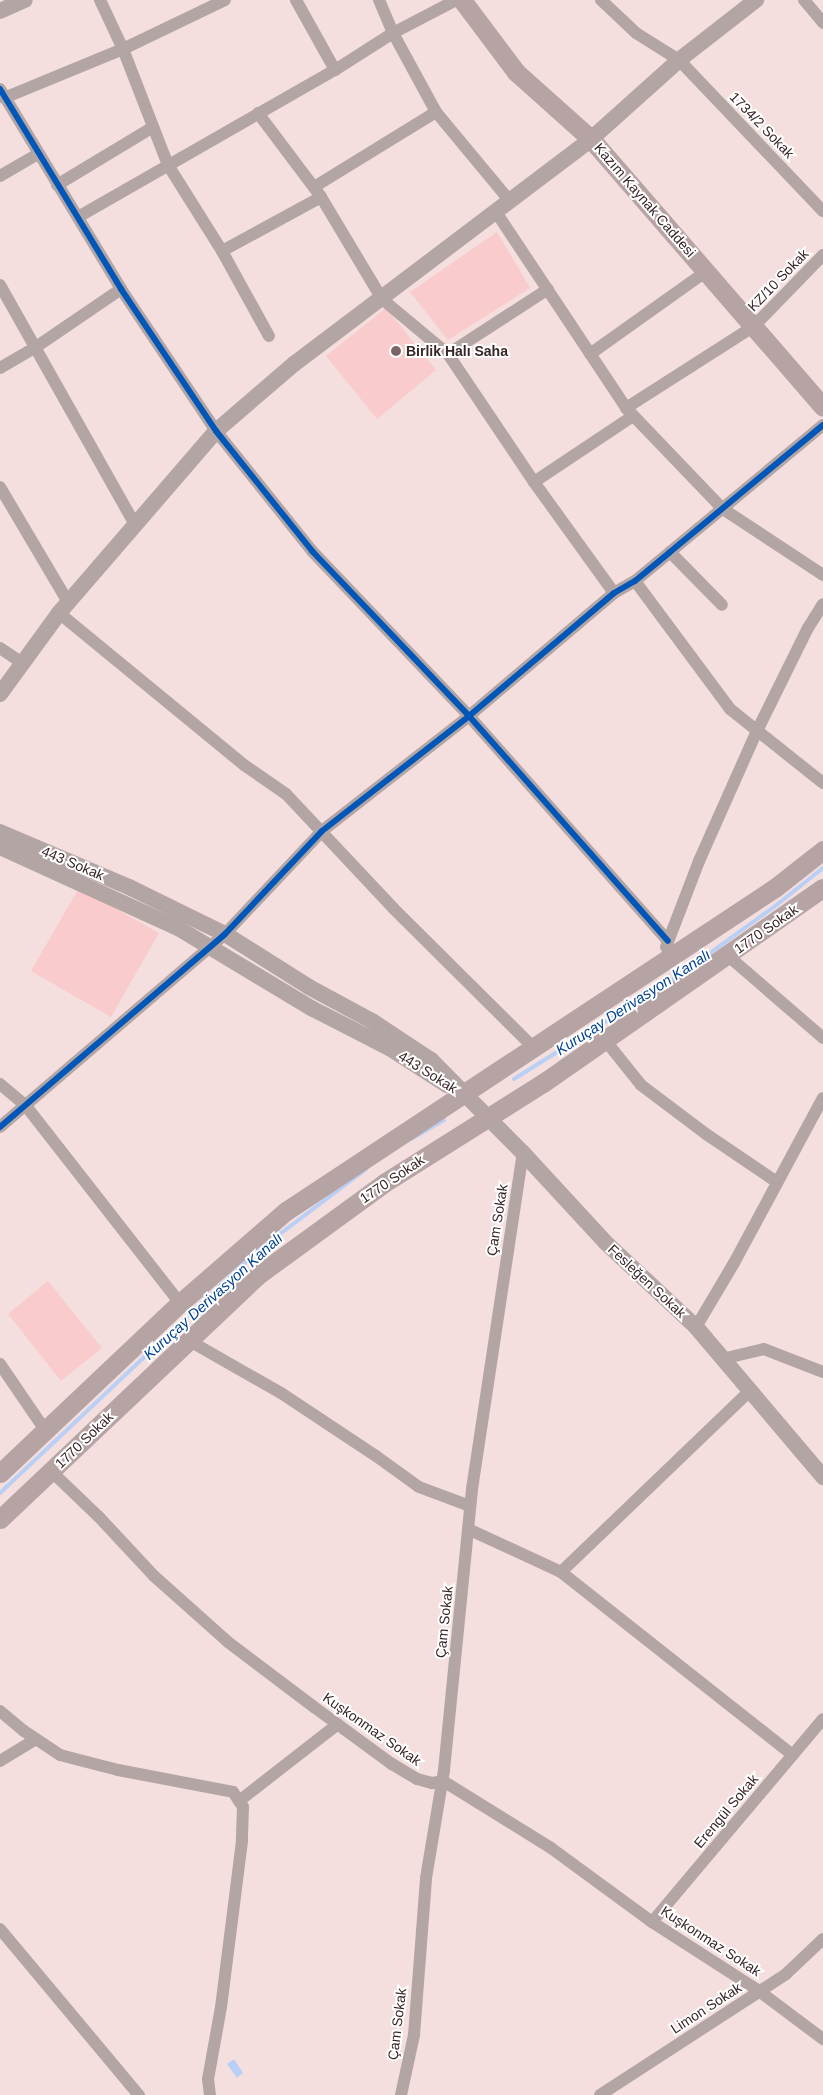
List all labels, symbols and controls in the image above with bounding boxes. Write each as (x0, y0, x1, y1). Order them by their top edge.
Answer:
street label: 1734/2 Sokak (726, 88, 798, 162)
street label: Kazım Kaynak Caddesi (591, 140, 699, 260)
street label: KZ/10 Sokak (744, 245, 812, 315)
place label: Birlik Halı Saha (406, 343, 508, 359)
marker: Birlik Halı Saha (390, 345, 402, 357)
street label: 443 Sokak (39, 842, 107, 884)
street label: 1770 Sokak (731, 901, 801, 957)
water label: Kuruçay Derivasyon Kanalı (552, 945, 714, 1059)
street label: 443 Sokak (395, 1047, 461, 1097)
street label: 1770 Sokak (357, 1151, 427, 1207)
street label: Çam Sokak (483, 1183, 511, 1257)
water label: Kuruçay Derivasyon Kanalı (140, 1229, 286, 1363)
street label: Fesleğen Sokak (605, 1241, 689, 1321)
street label: 1770 Sokak (52, 1408, 116, 1472)
street label: Çam Sokak (432, 1585, 456, 1659)
street label: Kuşkonmaz Sokak (320, 1689, 424, 1769)
street label: Erengül Sokak (690, 1771, 762, 1851)
street label: Kuşkonmaz Sokak (658, 1902, 764, 1980)
street label: Limon Sokak (667, 1979, 745, 2037)
street label: Çam Sokak (384, 1987, 410, 2061)

